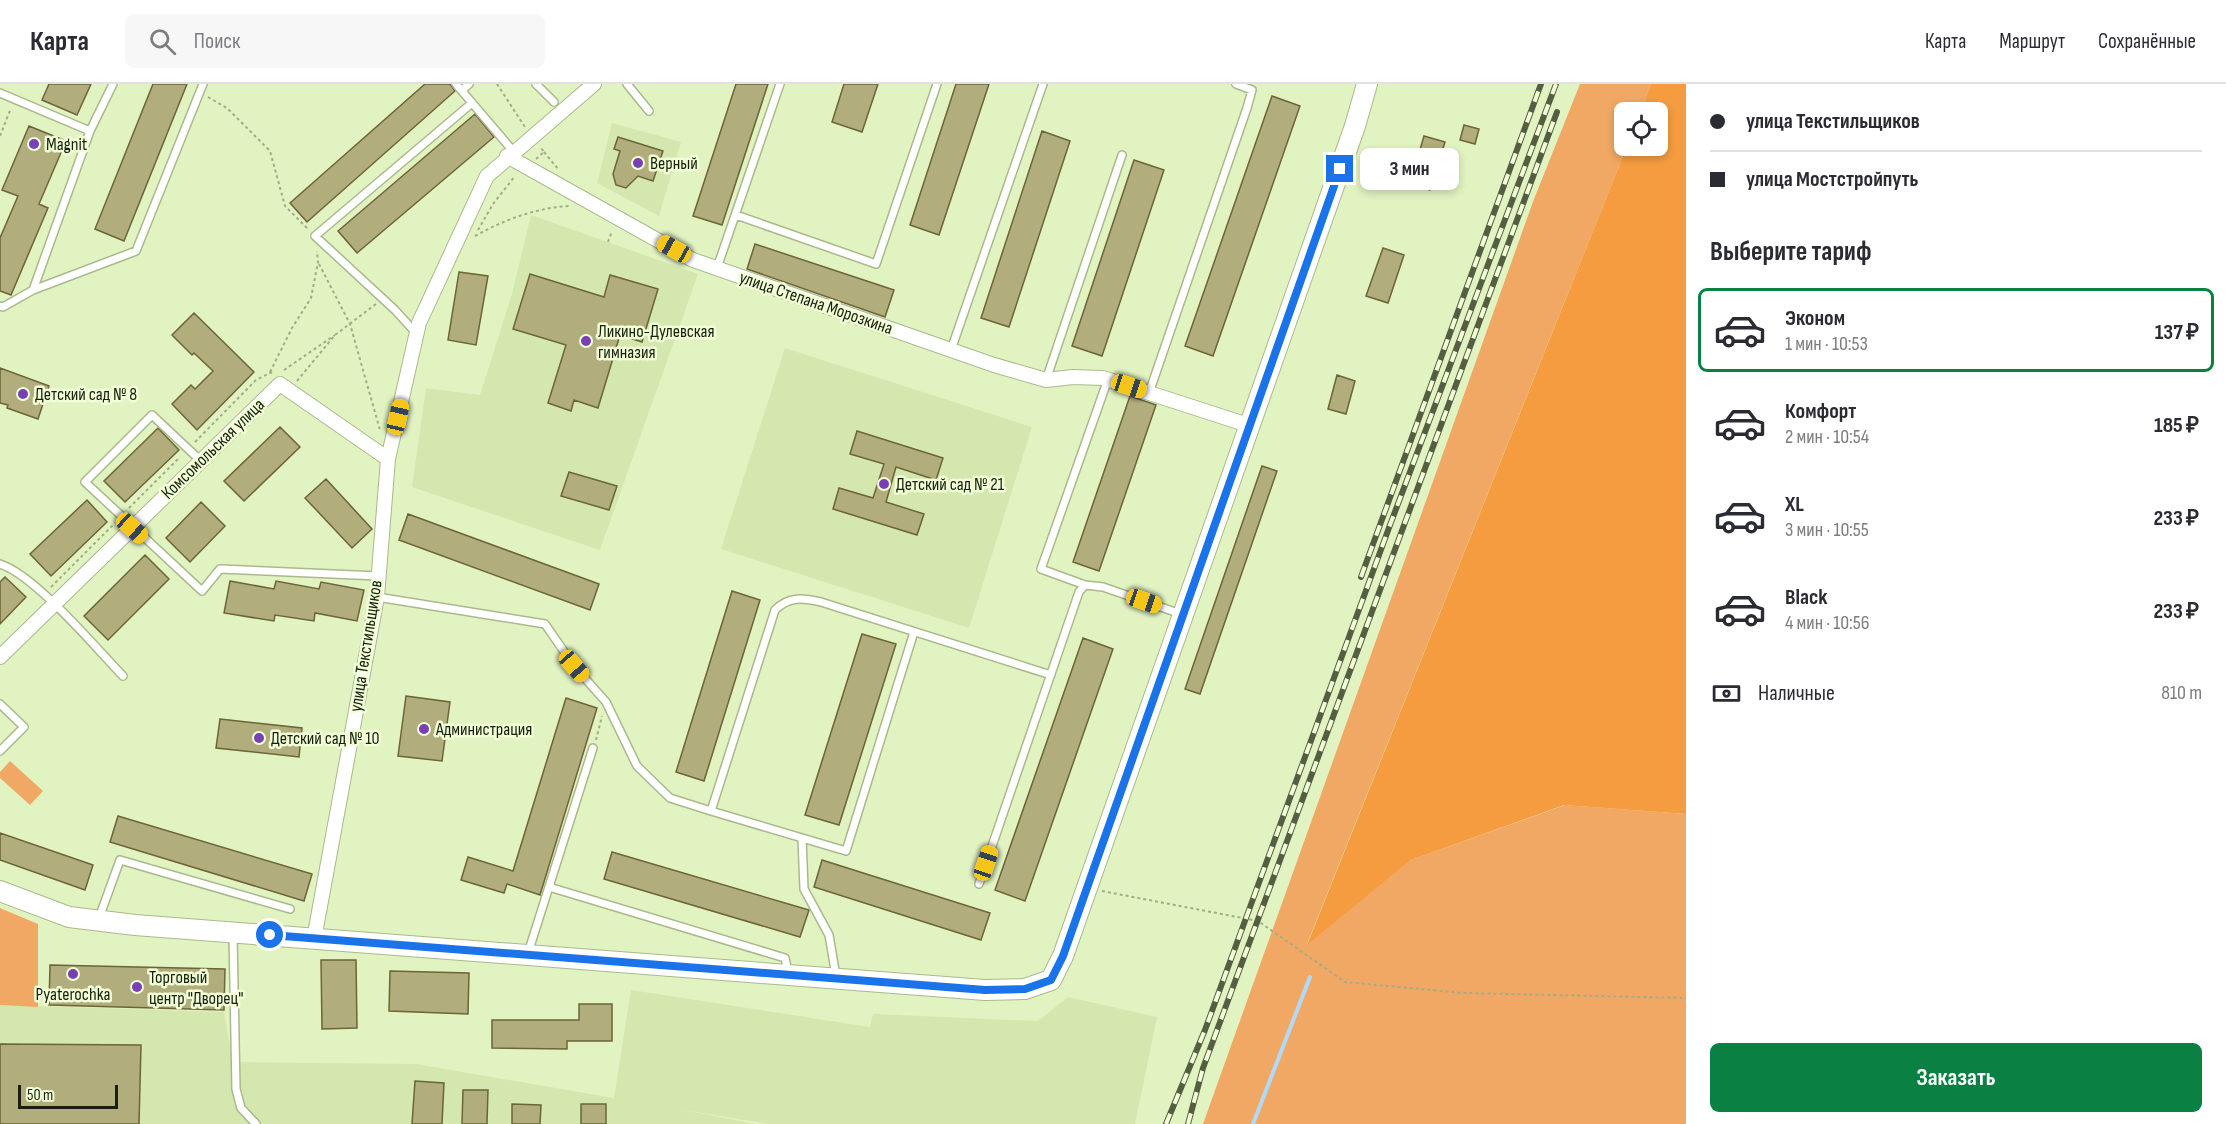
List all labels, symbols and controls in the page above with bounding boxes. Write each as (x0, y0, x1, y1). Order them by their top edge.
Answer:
search box (125, 14, 545, 68)
text: Карта (30, 25, 89, 58)
icon: search (146, 25, 179, 58)
text: Поиск (194, 28, 240, 55)
text: Карта (1925, 29, 1966, 54)
text: Маршрут (1999, 29, 2065, 54)
text: Сохранённые (2098, 29, 2196, 54)
map controls (1614, 102, 1668, 156)
button: locate (1614, 102, 1668, 156)
text: улица Текстильщиков (1746, 108, 1920, 135)
place label: Magnit (46, 134, 88, 155)
marker: Magnit (27, 137, 41, 151)
callout: 3 мин (1361, 148, 1460, 190)
place label: Верный (650, 153, 698, 174)
route end (1326, 155, 1353, 182)
marker: Верный (631, 156, 645, 170)
text: 3 мин (1390, 157, 1429, 181)
text: улица Мостстройпуть (1746, 166, 1919, 193)
car (654, 232, 694, 266)
text: Выберите тариф (1710, 236, 1872, 268)
street label: улица Степана Морозкина (737, 267, 896, 339)
icon: car (1713, 303, 1767, 357)
text: Эконом (1785, 305, 1845, 332)
text: 137 ₽ (2155, 319, 2199, 346)
place label: Ликино-Дулевская гимназия (598, 321, 714, 363)
text: 1 мин · 10:53 (1785, 332, 1868, 356)
marker: Ликино-Дулевская гимназия (579, 334, 593, 348)
car (1109, 372, 1149, 400)
place label: Детский сад № 8 (35, 384, 137, 405)
marker: Детский сад № 8 (16, 387, 30, 401)
street label: Комсомольская улица (157, 394, 269, 504)
icon: car (1713, 396, 1767, 450)
car (385, 397, 411, 437)
text: Комфорт (1785, 398, 1856, 425)
text: 185 ₽ (2154, 412, 2199, 439)
text: 2 мин · 10:54 (1785, 425, 1869, 449)
place label: Детский сад № 21 (896, 474, 1005, 495)
marker: Детский сад № 21 (877, 477, 891, 491)
icon: car (1713, 489, 1767, 543)
text: XL (1785, 491, 1804, 518)
text: 233 ₽ (2153, 505, 2199, 532)
car (113, 509, 151, 547)
text: 3 мин · 10:55 (1785, 518, 1869, 542)
street label: улица Текстильщиков (345, 579, 387, 713)
icon: car (1713, 582, 1767, 636)
text: Black (1785, 584, 1827, 611)
car (1124, 587, 1164, 615)
text: 233 ₽ (2153, 598, 2199, 625)
text: 4 мин · 10:56 (1785, 611, 1870, 635)
car (555, 647, 593, 685)
icon: cash (1710, 677, 1743, 710)
text: Наличные (1758, 680, 1835, 707)
text: 810 m (2161, 681, 2202, 705)
place label: Администрация (435, 719, 532, 740)
marker: Администрация (417, 722, 431, 736)
place label: Детский сад № 10 (271, 728, 380, 749)
marker: Детский сад № 10 (252, 731, 266, 745)
car (972, 843, 1000, 883)
route start (256, 921, 283, 948)
marker: Pyaterochka (66, 967, 80, 981)
place label: Торговый центр "Дворец" (149, 967, 243, 1009)
marker: Торговый центр "Дворец" (130, 980, 144, 994)
place label: Pyaterochka (35, 984, 111, 1005)
button: Заказать (1710, 1043, 2202, 1112)
scale bar (18, 1082, 118, 1110)
text: 50 m (27, 1086, 53, 1105)

